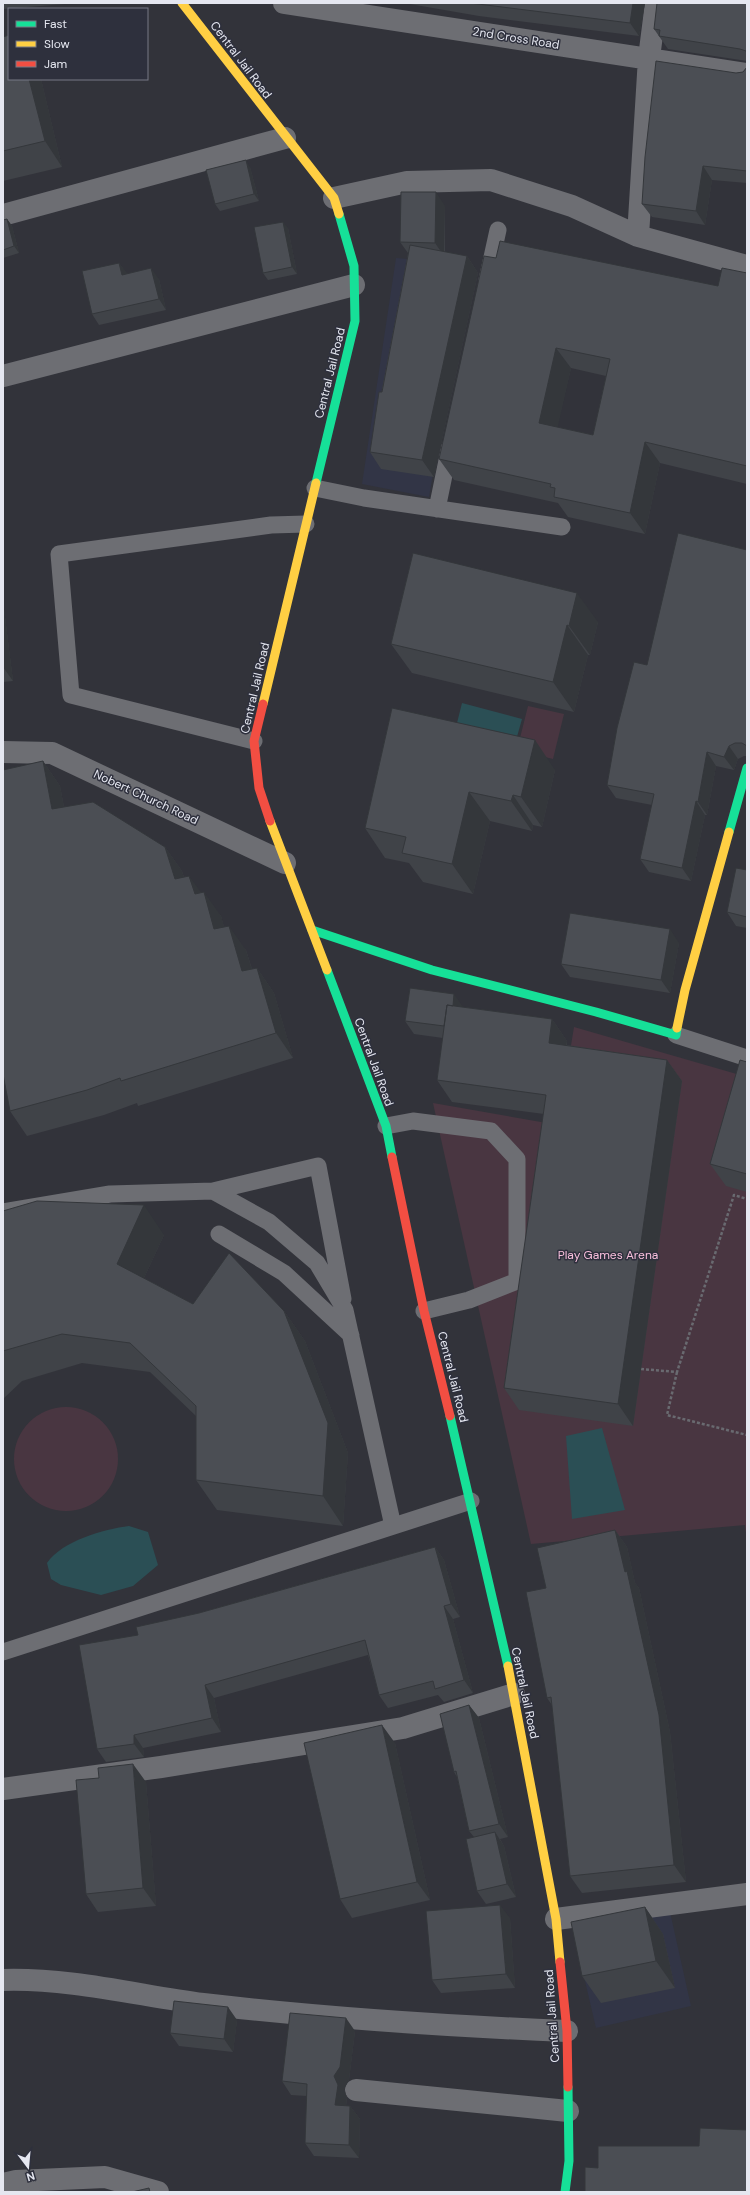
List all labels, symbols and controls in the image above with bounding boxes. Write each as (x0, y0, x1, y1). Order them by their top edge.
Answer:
legend (8, 8, 148, 80)
text: Fast (44, 16, 67, 32)
street label: Central Jail Road (207, 18, 275, 102)
street label: 2nd Cross Road (471, 23, 561, 53)
text: Slow (44, 36, 70, 52)
text: Jam (44, 56, 67, 72)
street label: Central Jail Road (311, 326, 349, 420)
street label: Central Jail Road (237, 641, 273, 735)
street label: Nobert Church Road (91, 766, 201, 828)
street label: Central Jail Road (351, 1016, 397, 1108)
park label: Play Games Arena (558, 1247, 658, 1263)
street label: Central Jail Road (434, 1330, 472, 1424)
street label: Central Jail Road (507, 1646, 543, 1740)
street label: Central Jail Road (541, 1969, 563, 2063)
north arrow (8, 2147, 48, 2187)
text: N (25, 2169, 37, 2184)

